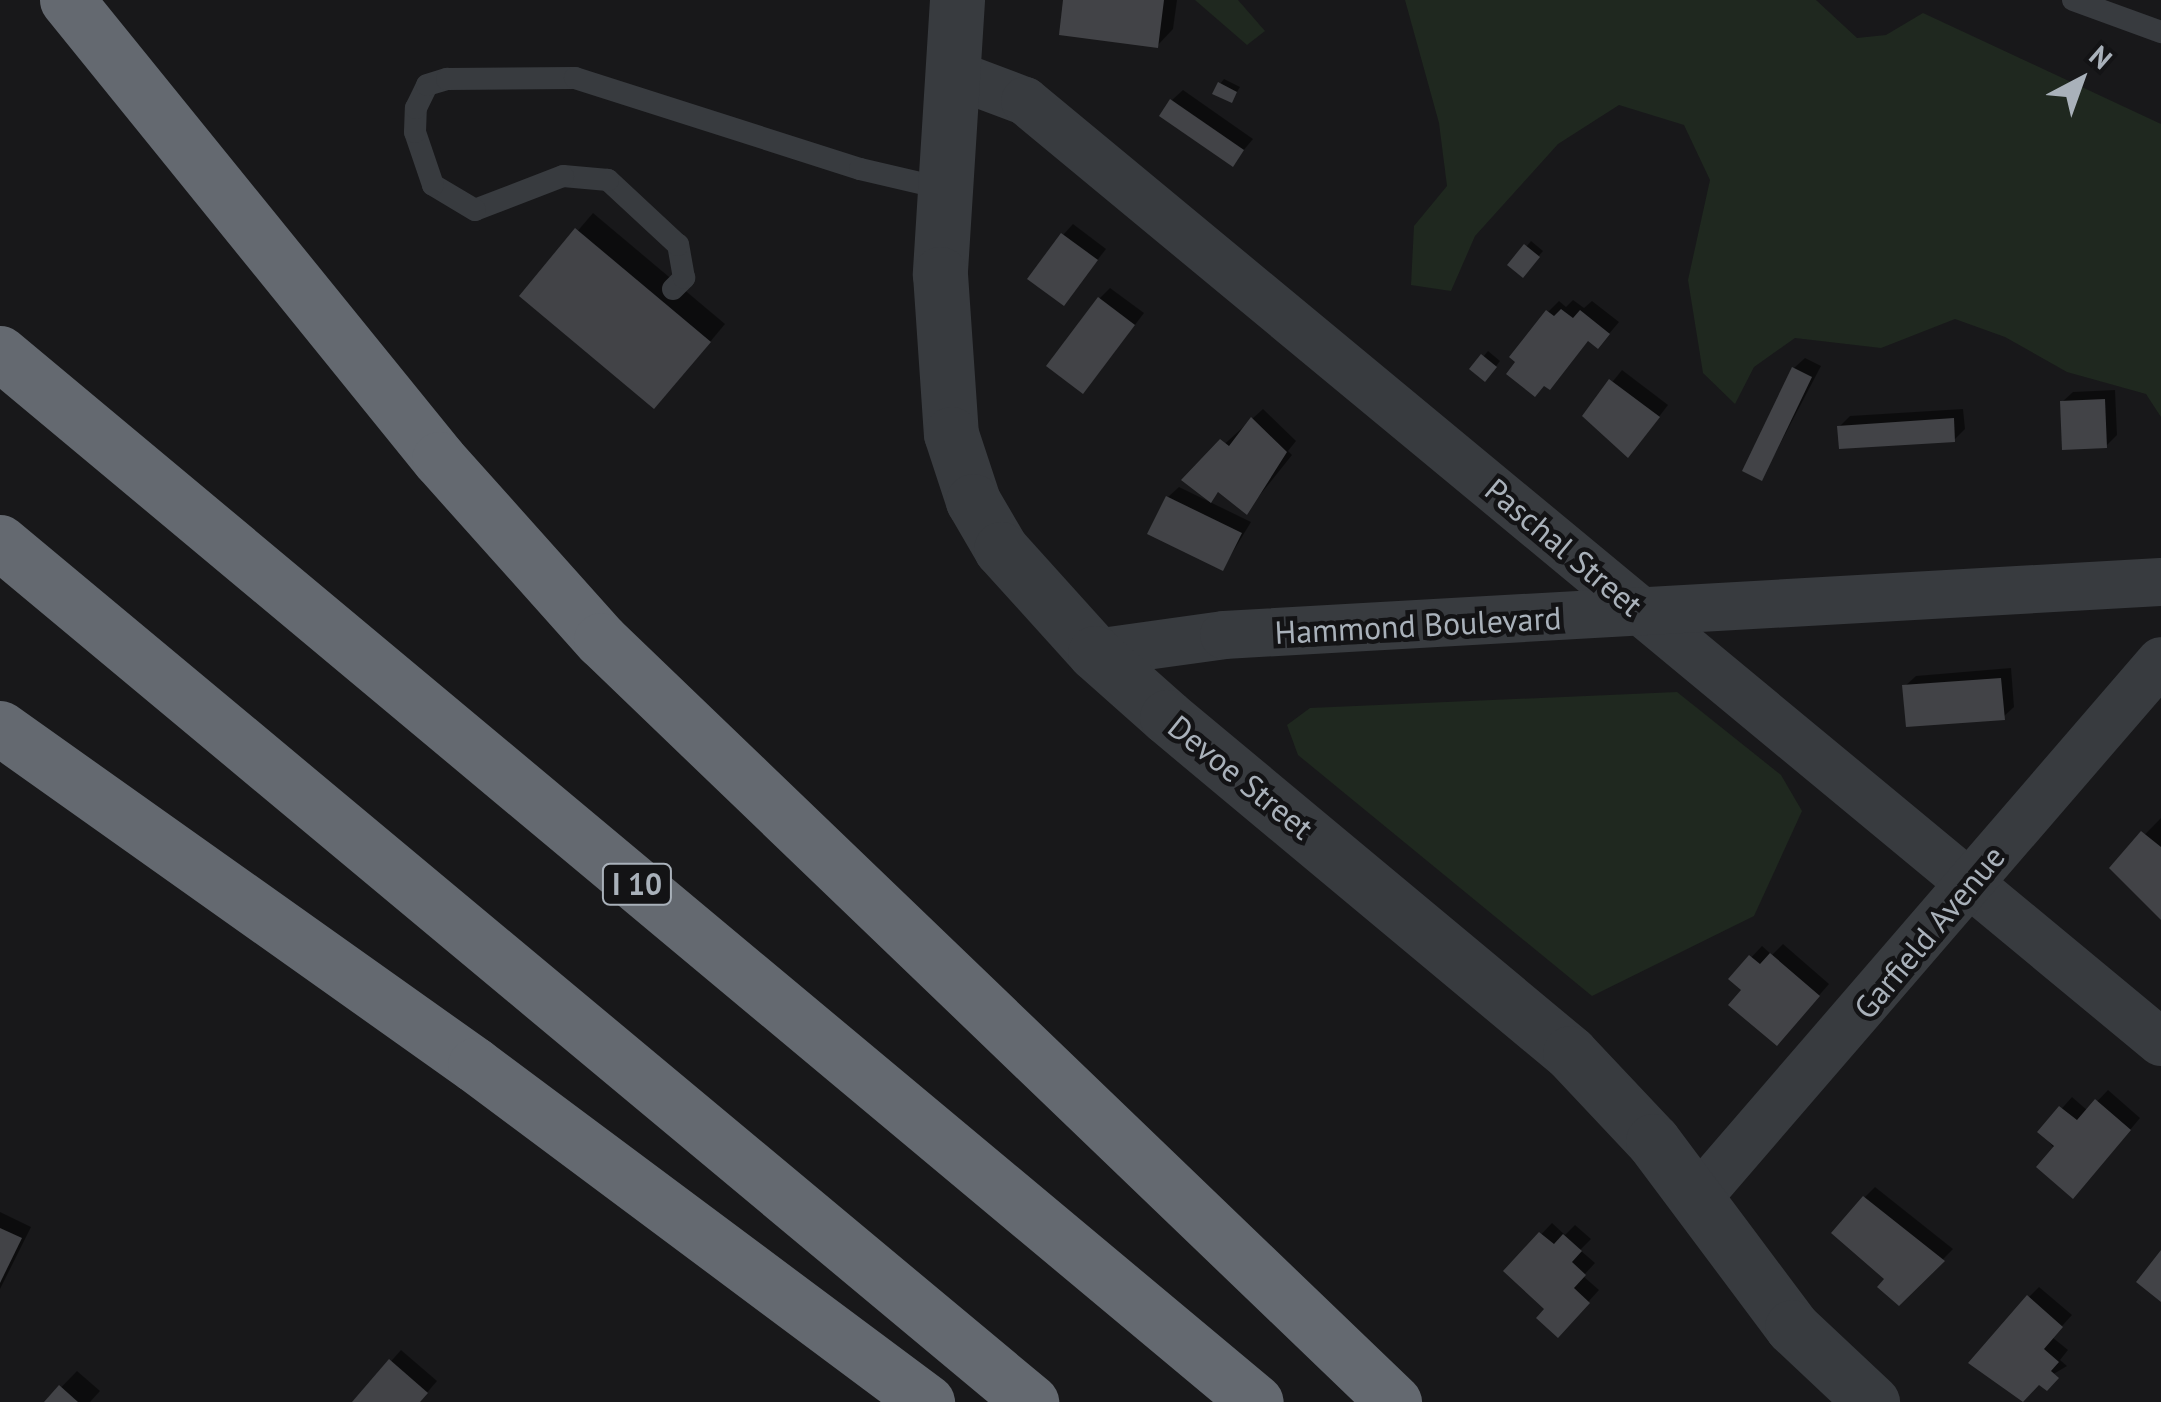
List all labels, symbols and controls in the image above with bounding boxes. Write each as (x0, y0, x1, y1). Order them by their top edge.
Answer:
north arrow (2031, 30, 2131, 130)
text: N (2082, 37, 2120, 77)
street label: Paschal Street (1478, 470, 1650, 624)
street label: Hammond Boulevard (1274, 598, 1562, 652)
street label: Devoe Street (1161, 707, 1321, 847)
street label: Garfield Avenue (1845, 837, 2013, 1027)
road number: I 10 (600, 859, 674, 909)

